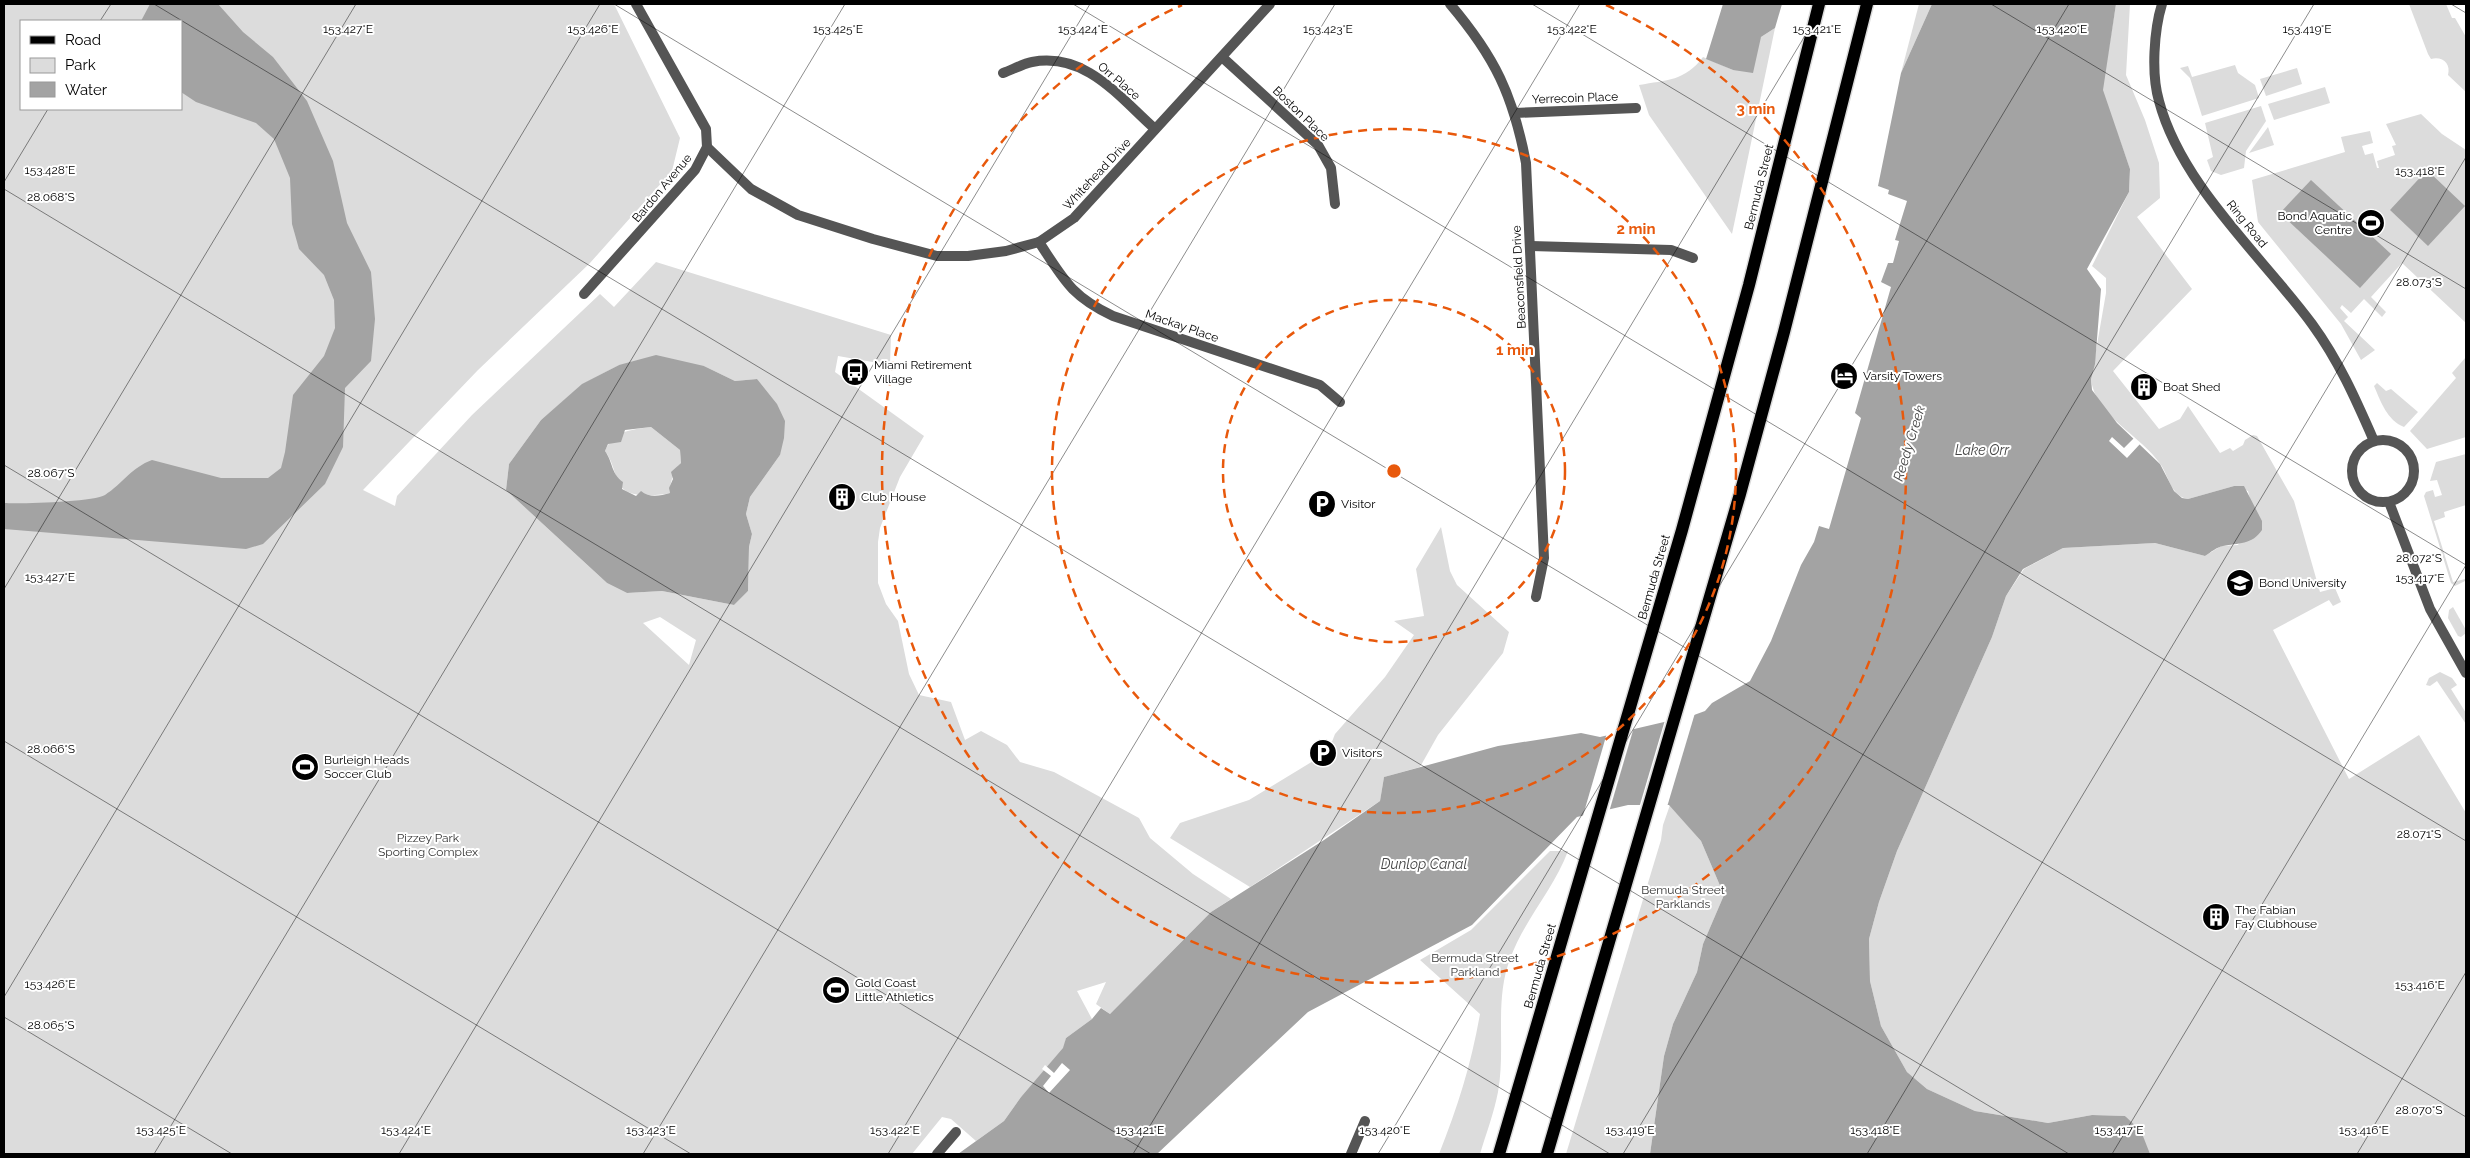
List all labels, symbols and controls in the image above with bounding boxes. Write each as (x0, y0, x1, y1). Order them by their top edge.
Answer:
legend (20, 20, 182, 110)
text: 153.427°E (323, 22, 373, 36)
text: 153.426°E (568, 22, 618, 36)
text: 153.425°E (813, 22, 863, 36)
text: 153.424°E (1058, 22, 1108, 36)
text: 153.423°E (1303, 22, 1353, 36)
text: 153.422°E (1547, 22, 1597, 36)
text: 153.421°E (1793, 22, 1841, 36)
text: 153.420°E (2037, 22, 2087, 36)
text: 153.419°E (2282, 22, 2332, 36)
text: Road (65, 31, 101, 49)
text: Park (65, 56, 96, 74)
street label: Orr Place (1095, 59, 1143, 103)
text: Water (65, 81, 108, 99)
street label: Boston Place (1270, 84, 1332, 144)
street label: Yerrecoin Place (1532, 89, 1618, 107)
text: 3 min (1737, 100, 1775, 118)
street label: Whitehead Drive (1060, 135, 1134, 213)
street label: Bermuda Street (1742, 143, 1776, 231)
street label: Bardon Avenue (629, 151, 695, 225)
text: 153.428°E (25, 163, 75, 177)
text: 153.418°E (2395, 164, 2445, 178)
text: 28.068°S (27, 190, 75, 204)
street label: Ring Road (2224, 198, 2270, 250)
sports icon: Bond Aquatic Centre (2356, 208, 2386, 238)
place label: Bond Aquatic Centre (2278, 209, 2352, 237)
text: 2 min (1617, 220, 1655, 238)
street label: Beaconsfield Drive (1509, 225, 1529, 329)
text: 28.073°S (2396, 275, 2442, 289)
street label: Mackay Place (1144, 307, 1220, 345)
text: 1 min (1496, 341, 1534, 359)
bus stop icon: Miami Retirement Village (840, 357, 870, 387)
place label: Miami Retirement Village (874, 358, 972, 386)
hotel icon: Varsity Towers (1829, 361, 1859, 391)
place label: Varsity Towers (1863, 369, 1942, 383)
building icon: Boat Shed (2129, 372, 2159, 402)
place label: Boat Shed (2163, 380, 2221, 394)
water label: Reedy Creek (1890, 403, 1928, 483)
water label: Lake Orr (1955, 442, 2010, 458)
centre of rings (1385, 462, 1403, 480)
text: 28.067°S (27, 466, 75, 480)
building icon: Club House (827, 482, 857, 512)
parking icon: Visitor (1307, 489, 1337, 519)
place label: Club House (861, 490, 926, 504)
place label: Visitor (1341, 497, 1376, 511)
street label: Bermuda Street (1635, 533, 1673, 621)
text: 28.072°S (2396, 551, 2442, 565)
school or university icon: Bond University (2225, 568, 2255, 598)
text: 153.427°E (25, 570, 75, 584)
text: 153.417°E (2396, 571, 2444, 585)
place label: Bond University (2259, 576, 2347, 590)
parking icon: Visitors (1308, 738, 1338, 768)
text: 28.066°S (27, 742, 75, 756)
place label: Visitors (1342, 746, 1382, 760)
sports icon: Burleigh Heads Soccer Club (290, 752, 320, 782)
place label: Burleigh Heads Soccer Club (324, 753, 410, 781)
text: 28.071°S (2397, 827, 2441, 841)
park label: Pizzey Park Sporting Complex (378, 831, 478, 859)
water label: Dunlop Canal (1381, 856, 1467, 872)
park label: Bemuda Street Parklands (1641, 883, 1725, 911)
building icon: The Fabian Fay Clubhouse (2201, 902, 2231, 932)
place label: The Fabian Fay Clubhouse (2235, 903, 2317, 931)
street label: Bermuda Street (1521, 922, 1559, 1010)
park label: Bermuda Street Parkland (1431, 951, 1519, 979)
sports icon: Gold Coast Little Athletics (821, 975, 851, 1005)
place label: Gold Coast Little Athletics (855, 976, 934, 1004)
text: 153.426°E (25, 977, 75, 991)
text: 153.416°E (2395, 978, 2445, 992)
text: 28.065°S (27, 1018, 75, 1032)
text: 28.070°S (2396, 1103, 2442, 1117)
text: 153.425°E (136, 1123, 186, 1137)
text: 153.424°E (381, 1123, 431, 1137)
text: 153.423°E (626, 1123, 676, 1137)
text: 153.422°E (870, 1123, 920, 1137)
text: 153.421°E (1116, 1123, 1164, 1137)
text: 153.420°E (1360, 1123, 1410, 1137)
text: 153.419°E (1605, 1123, 1655, 1137)
text: 153.418°E (1850, 1123, 1900, 1137)
text: 153.417°E (2095, 1123, 2143, 1137)
text: 153.416°E (2339, 1123, 2389, 1137)

